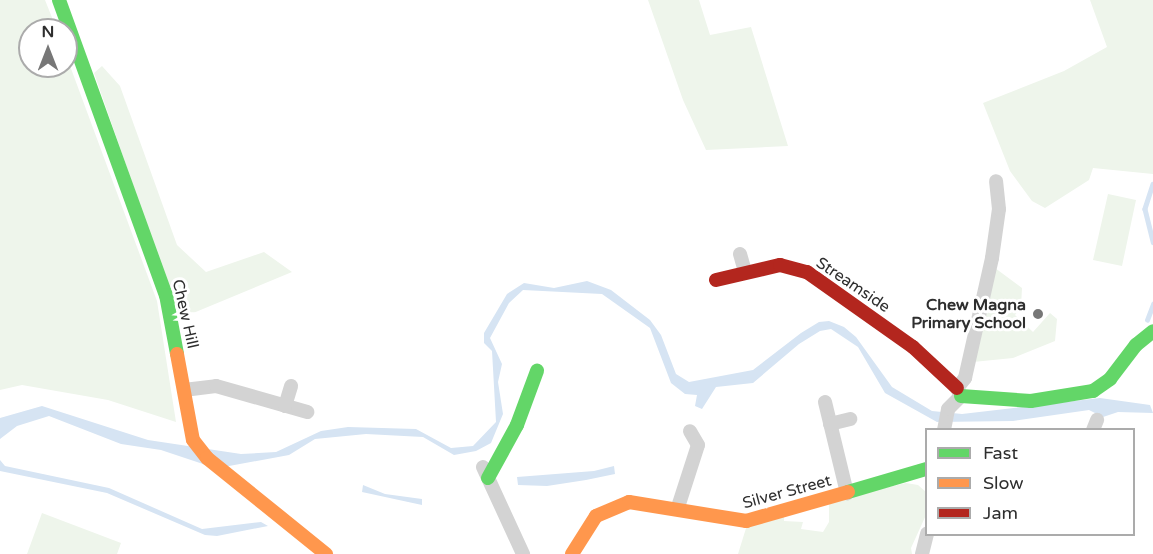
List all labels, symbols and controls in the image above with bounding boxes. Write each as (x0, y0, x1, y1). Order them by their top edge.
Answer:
north arrow (18, 18, 78, 78)
text: N (42, 22, 54, 42)
street label: Streamside (812, 253, 894, 317)
street label: Chew Hill (168, 277, 202, 351)
place label: Chew Magna Primary School (911, 295, 1026, 333)
marker: Chew Magna Primary School (1031, 307, 1045, 321)
legend (925, 428, 1135, 536)
text: Fast (983, 442, 1018, 464)
street label: Silver Street (741, 471, 833, 513)
text: Slow (983, 472, 1024, 494)
text: Jam (983, 502, 1018, 524)

